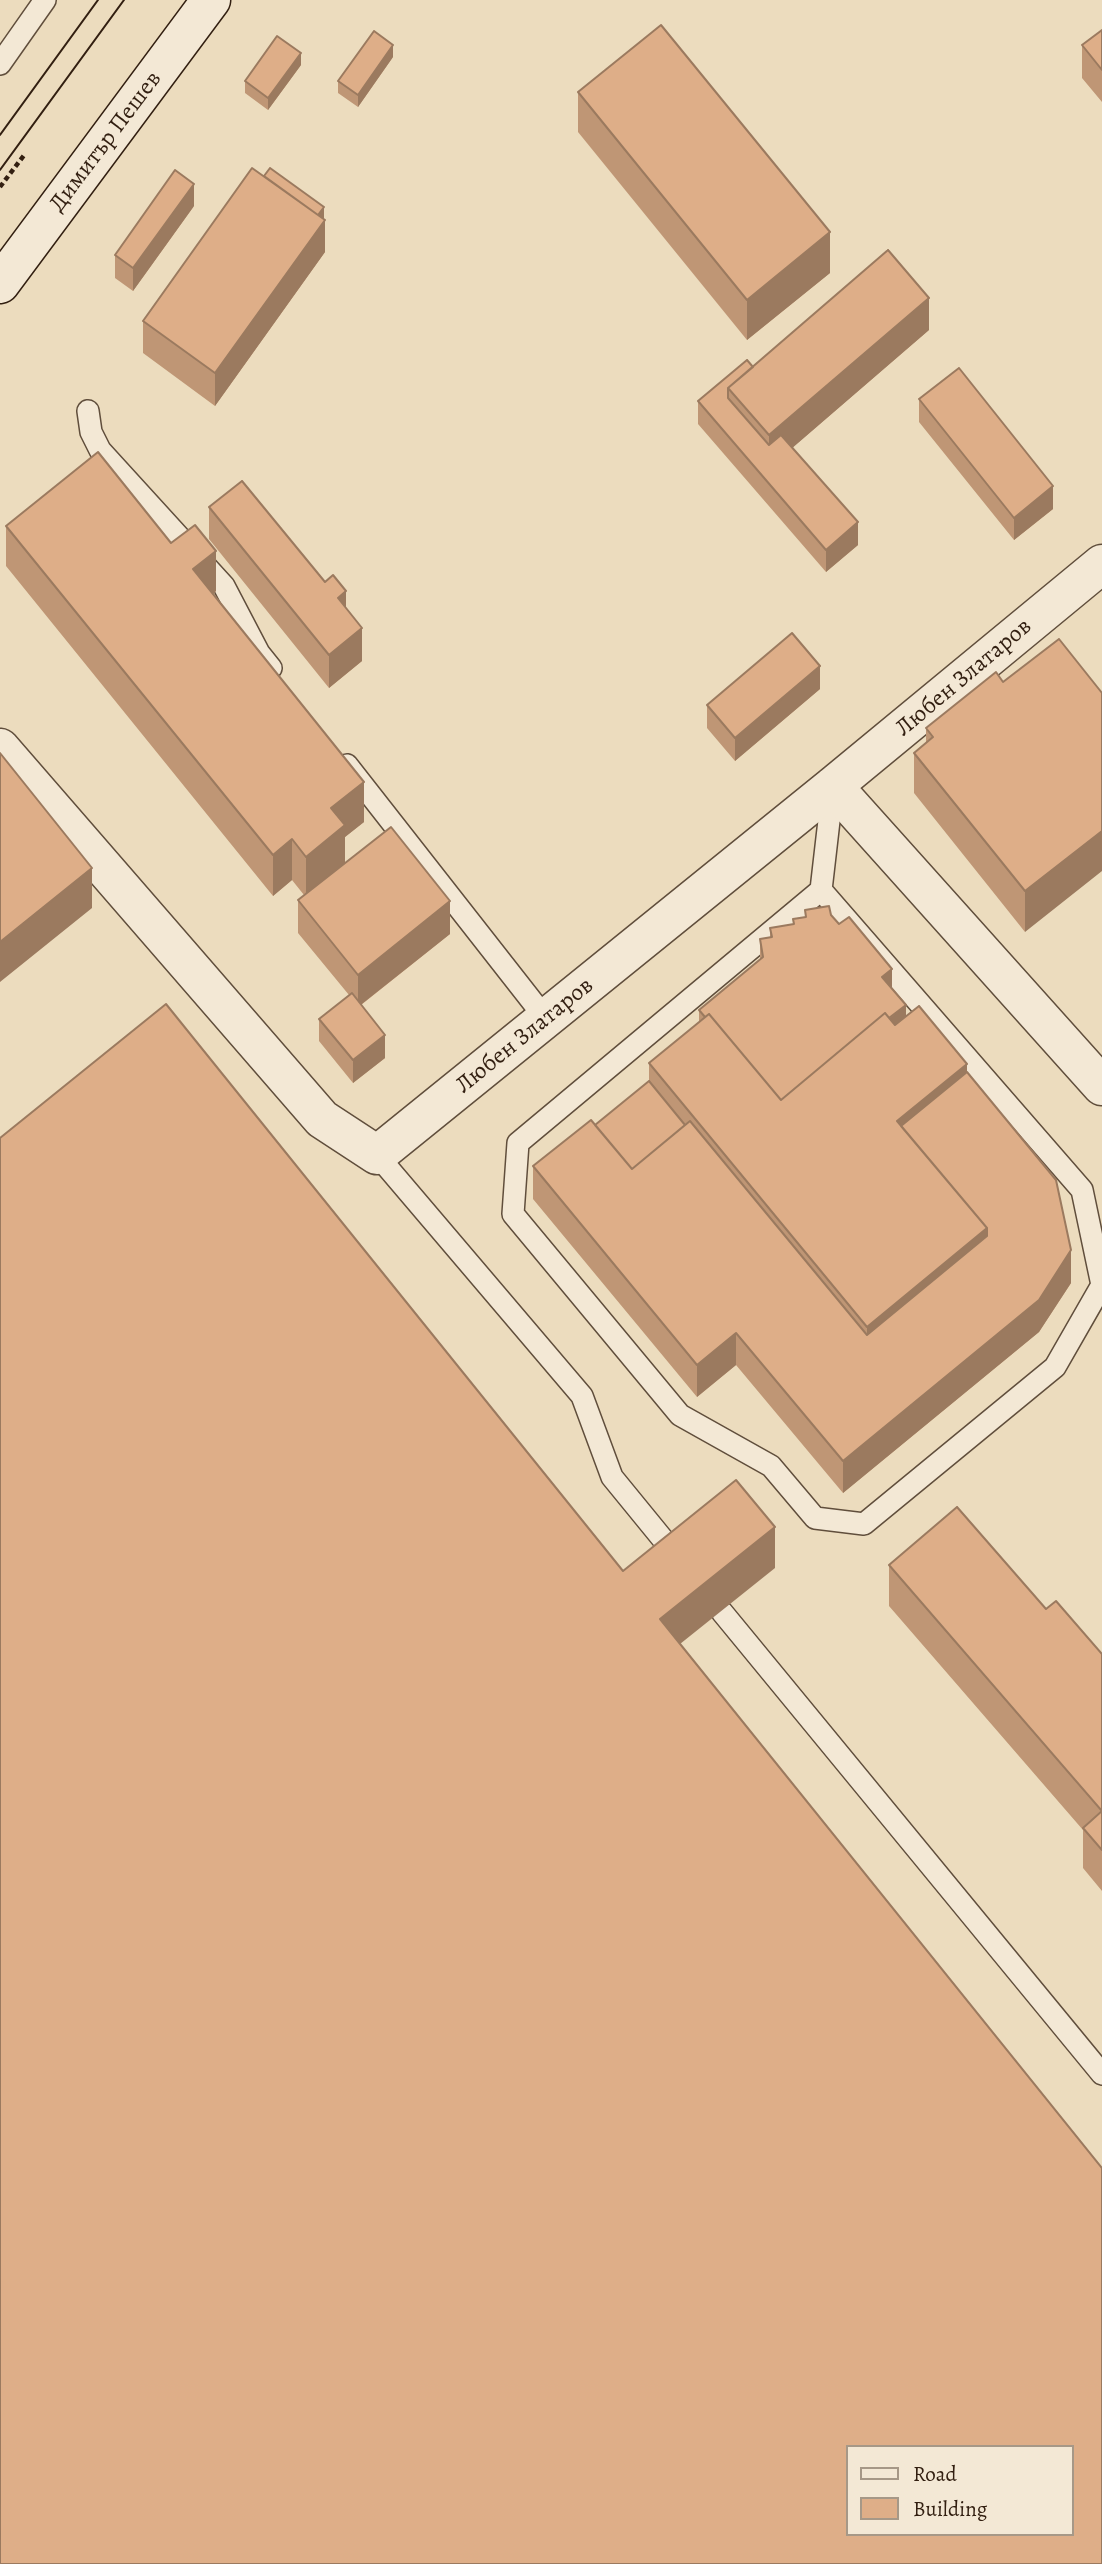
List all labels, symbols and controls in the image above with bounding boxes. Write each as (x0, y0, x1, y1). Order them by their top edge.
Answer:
street label: Димитър Пешев (44, 66, 168, 218)
street label: Любен Златаров (890, 613, 1038, 743)
street label: Любен Златаров (450, 972, 600, 1100)
legend (846, 2445, 1074, 2536)
text: Road (913, 2460, 957, 2488)
text: Building (913, 2495, 987, 2523)

